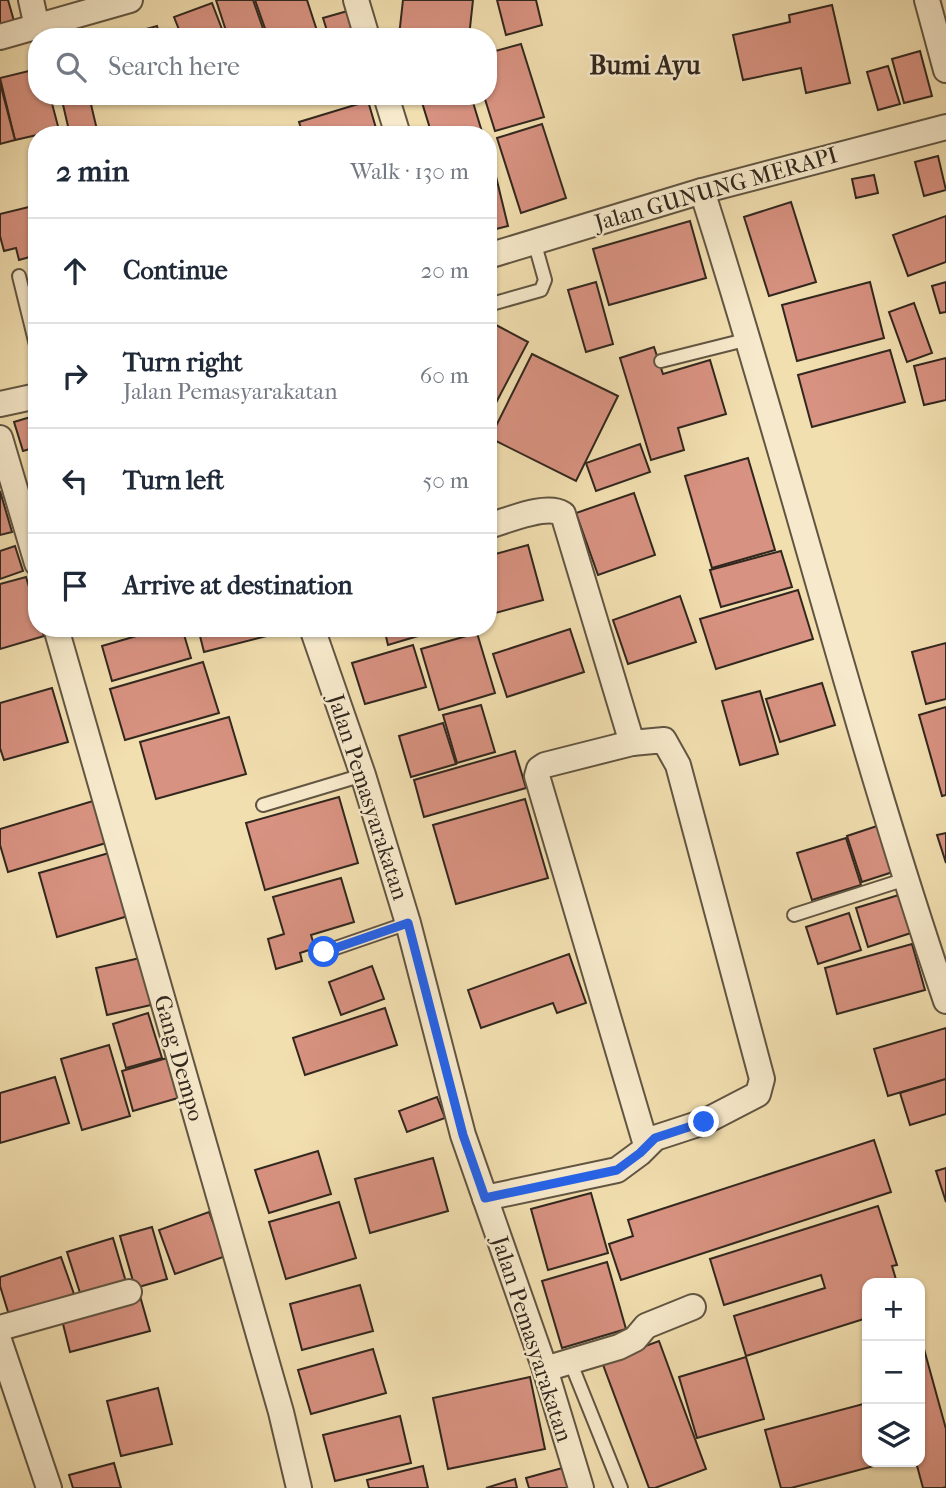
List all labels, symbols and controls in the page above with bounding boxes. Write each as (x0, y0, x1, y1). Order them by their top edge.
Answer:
search box (28, 28, 497, 105)
icon: search (52, 48, 90, 86)
district label: Bumi Ayu (590, 50, 701, 81)
text: Search here (108, 51, 240, 82)
street label: Jalan GUNUNG MERAPI (590, 141, 841, 237)
text: 2 min (56, 154, 129, 189)
text: Walk · 130 m (350, 158, 469, 185)
icon: ahead (56, 252, 94, 290)
text: Continue (123, 255, 228, 286)
text: 20 m (420, 257, 469, 284)
text: Turn right (123, 347, 243, 378)
icon: right (56, 357, 94, 395)
text: 60 m (420, 362, 469, 389)
text: Jalan Pemasyarakatan (123, 378, 338, 405)
icon: left (56, 462, 94, 500)
text: Turn left (123, 465, 224, 496)
text: 50 m (422, 467, 469, 494)
icon: arrive (56, 567, 94, 605)
text: Arrive at destination (123, 570, 353, 601)
street label: Jalan Pemasyarakatan (321, 689, 414, 904)
route start (308, 936, 339, 967)
street label: Gang Dempo (148, 992, 210, 1124)
route end (688, 1106, 719, 1137)
street label: Jalan Pemasyarakatan (485, 1231, 578, 1446)
map controls (862, 1278, 925, 1467)
button: + (862, 1278, 925, 1341)
button: − (862, 1341, 925, 1404)
button: layers (862, 1404, 925, 1467)

